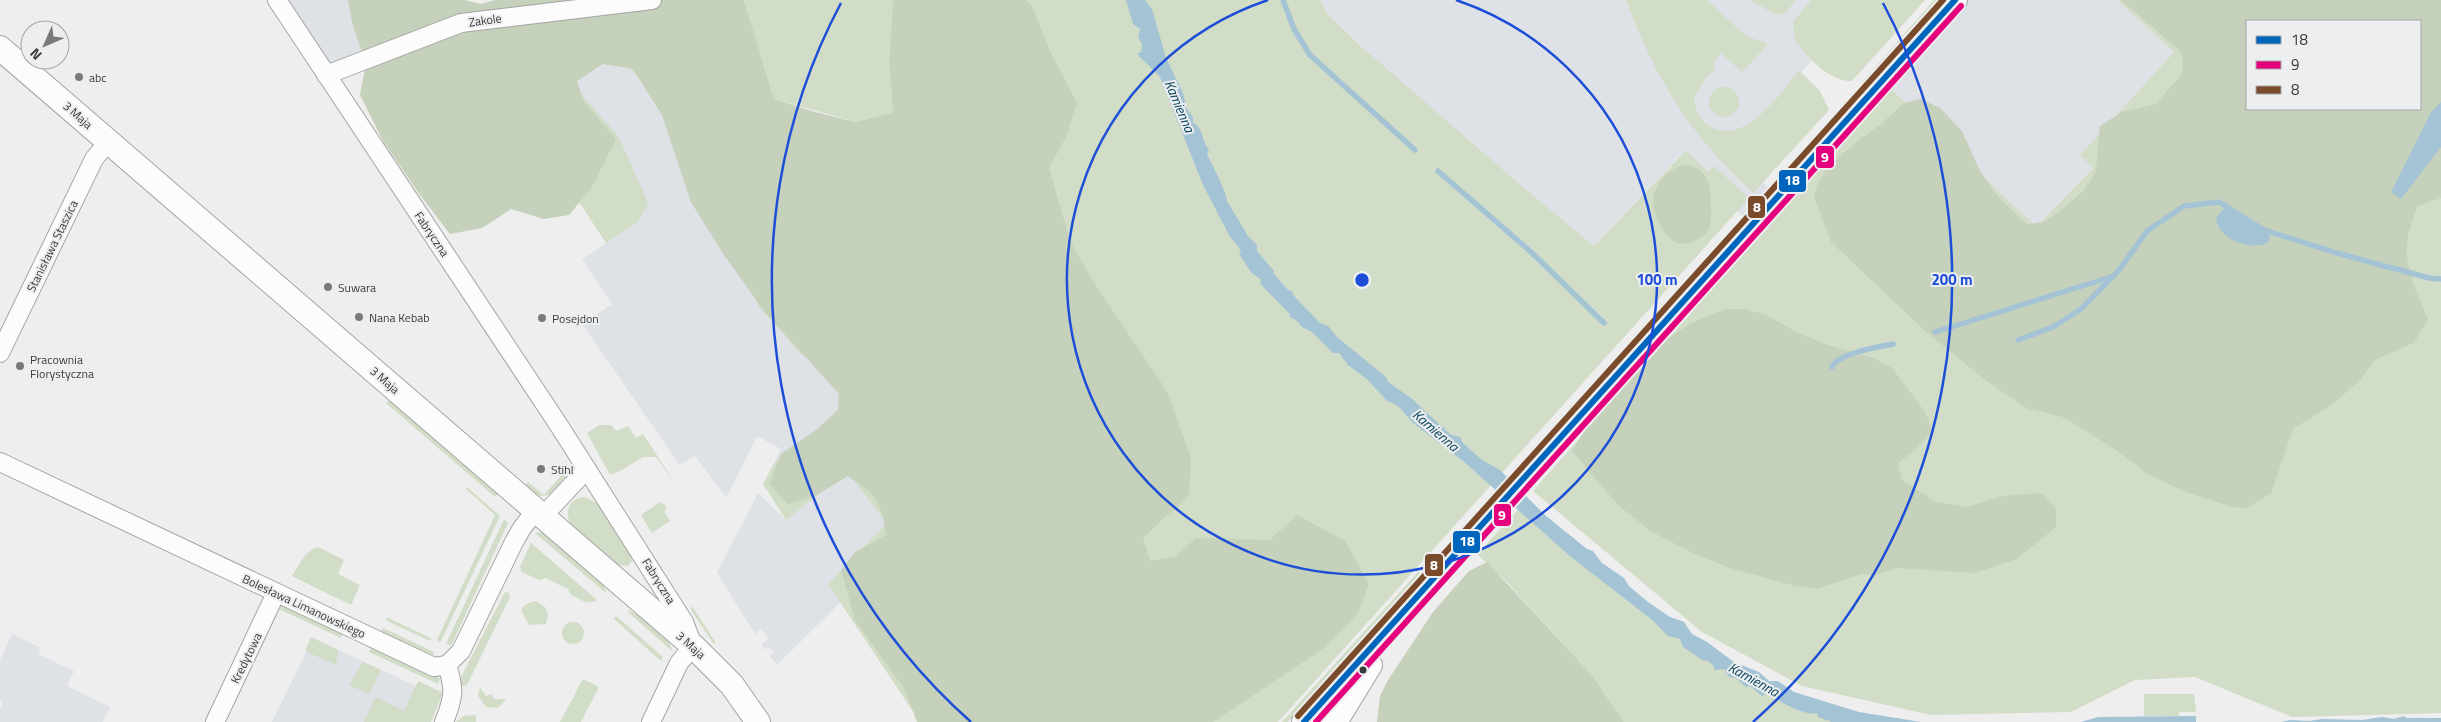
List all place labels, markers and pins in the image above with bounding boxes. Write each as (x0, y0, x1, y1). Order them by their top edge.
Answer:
place label: abc (89, 68, 107, 87)
marker: abc (73, 71, 85, 83)
centre of rings (1353, 271, 1371, 289)
place label: Suwara (338, 278, 376, 297)
marker: Suwara (322, 281, 334, 293)
place label: Nana Kebab (369, 308, 430, 327)
place label: Posejdon (552, 309, 599, 328)
marker: Nana Kebab (353, 311, 365, 323)
marker: Posejdon (536, 312, 548, 324)
place label: Pracownia Florystyczna (30, 350, 94, 383)
marker: Pracownia Florystyczna (14, 360, 26, 372)
place label: Stihl (551, 460, 573, 479)
marker: Stihl (535, 463, 547, 475)
unlabelled marker (1358, 665, 1368, 675)

